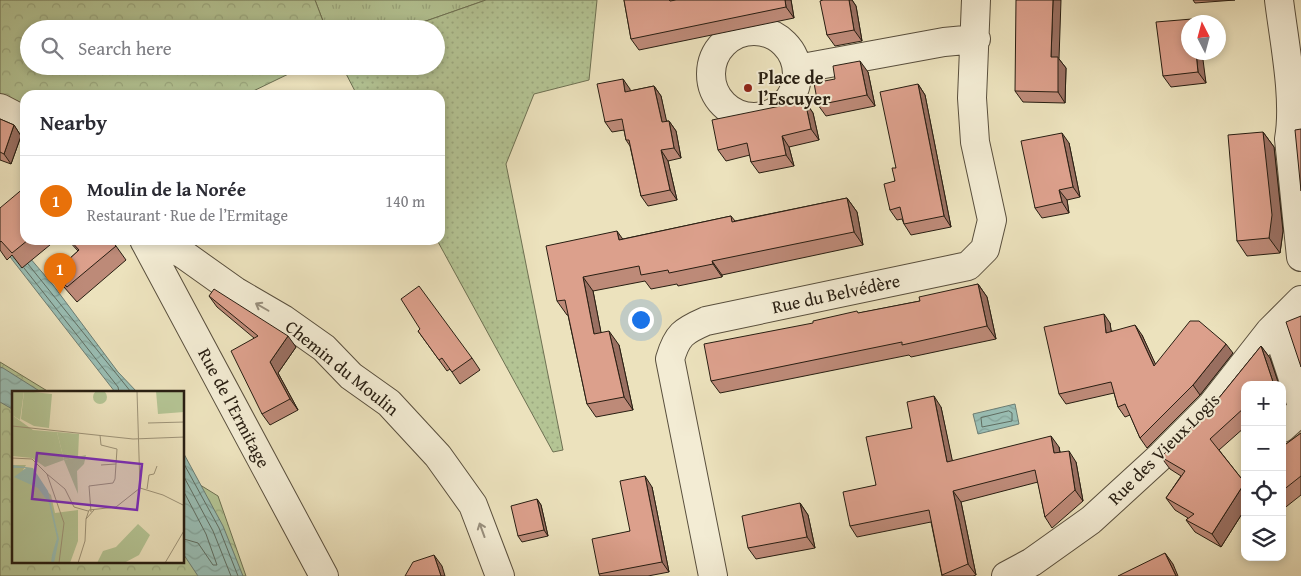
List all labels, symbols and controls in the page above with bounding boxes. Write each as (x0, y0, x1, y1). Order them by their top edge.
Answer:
north arrow (1181, 15, 1226, 60)
search box (20, 20, 445, 75)
icon: search (38, 34, 66, 62)
text: Search here (78, 34, 172, 62)
place label: Place de l’Escuyer (758, 64, 831, 112)
marker: Place de l’Escuyer (742, 82, 754, 94)
text: Nearby (40, 107, 107, 138)
text: Moulin de la Norée (87, 175, 246, 203)
text: 1 (52, 189, 60, 213)
text: 140 m (385, 189, 425, 213)
text: Restaurant · Rue de l’Ermitage (87, 203, 288, 227)
pin: 1 (44, 253, 76, 294)
street label: Rue du Belvédère (769, 267, 903, 320)
one-way arrow (255, 301, 269, 311)
your location (628, 307, 654, 333)
street label: Chemin du Moulin (280, 313, 405, 422)
street label: Rue de l’Ermitage (191, 343, 277, 473)
map controls (1241, 381, 1286, 561)
button: + (1241, 381, 1286, 426)
street label: Rue des Vieux Logis (1101, 386, 1226, 511)
inset map (12, 391, 185, 564)
button: − (1241, 426, 1286, 471)
button: locate (1241, 471, 1286, 516)
button: layers (1241, 516, 1286, 561)
one-way arrow (477, 523, 486, 539)

